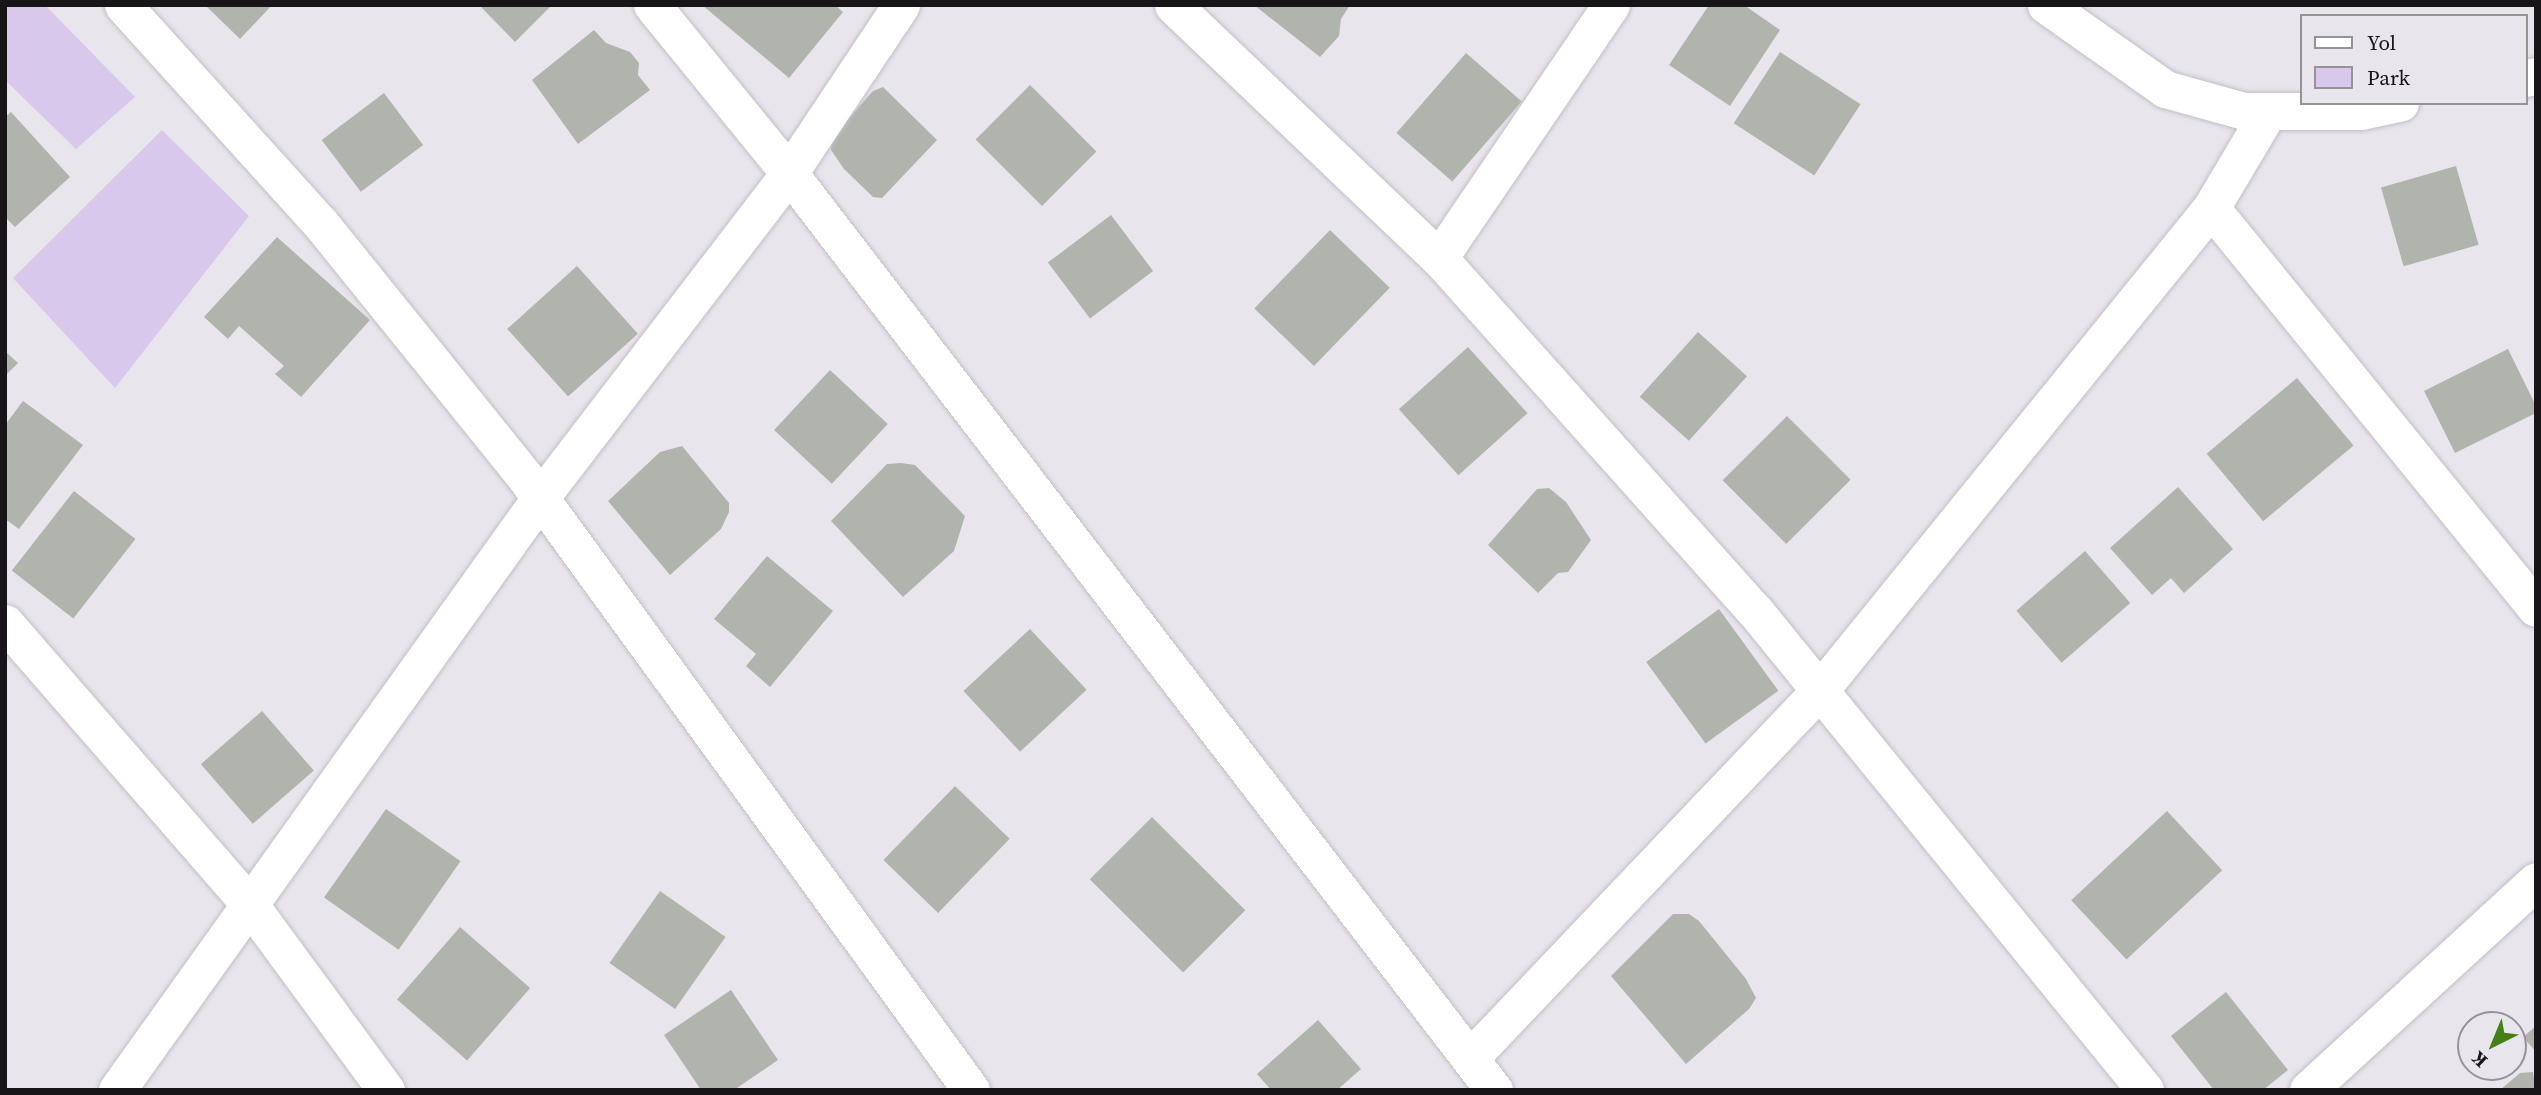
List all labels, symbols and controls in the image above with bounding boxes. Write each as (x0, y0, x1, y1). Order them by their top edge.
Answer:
legend (2300, 14, 2527, 105)
text: Yol (2367, 28, 2396, 57)
text: Park (2367, 63, 2410, 92)
north arrow (2457, 1011, 2527, 1081)
text: K (2465, 1046, 2493, 1074)

